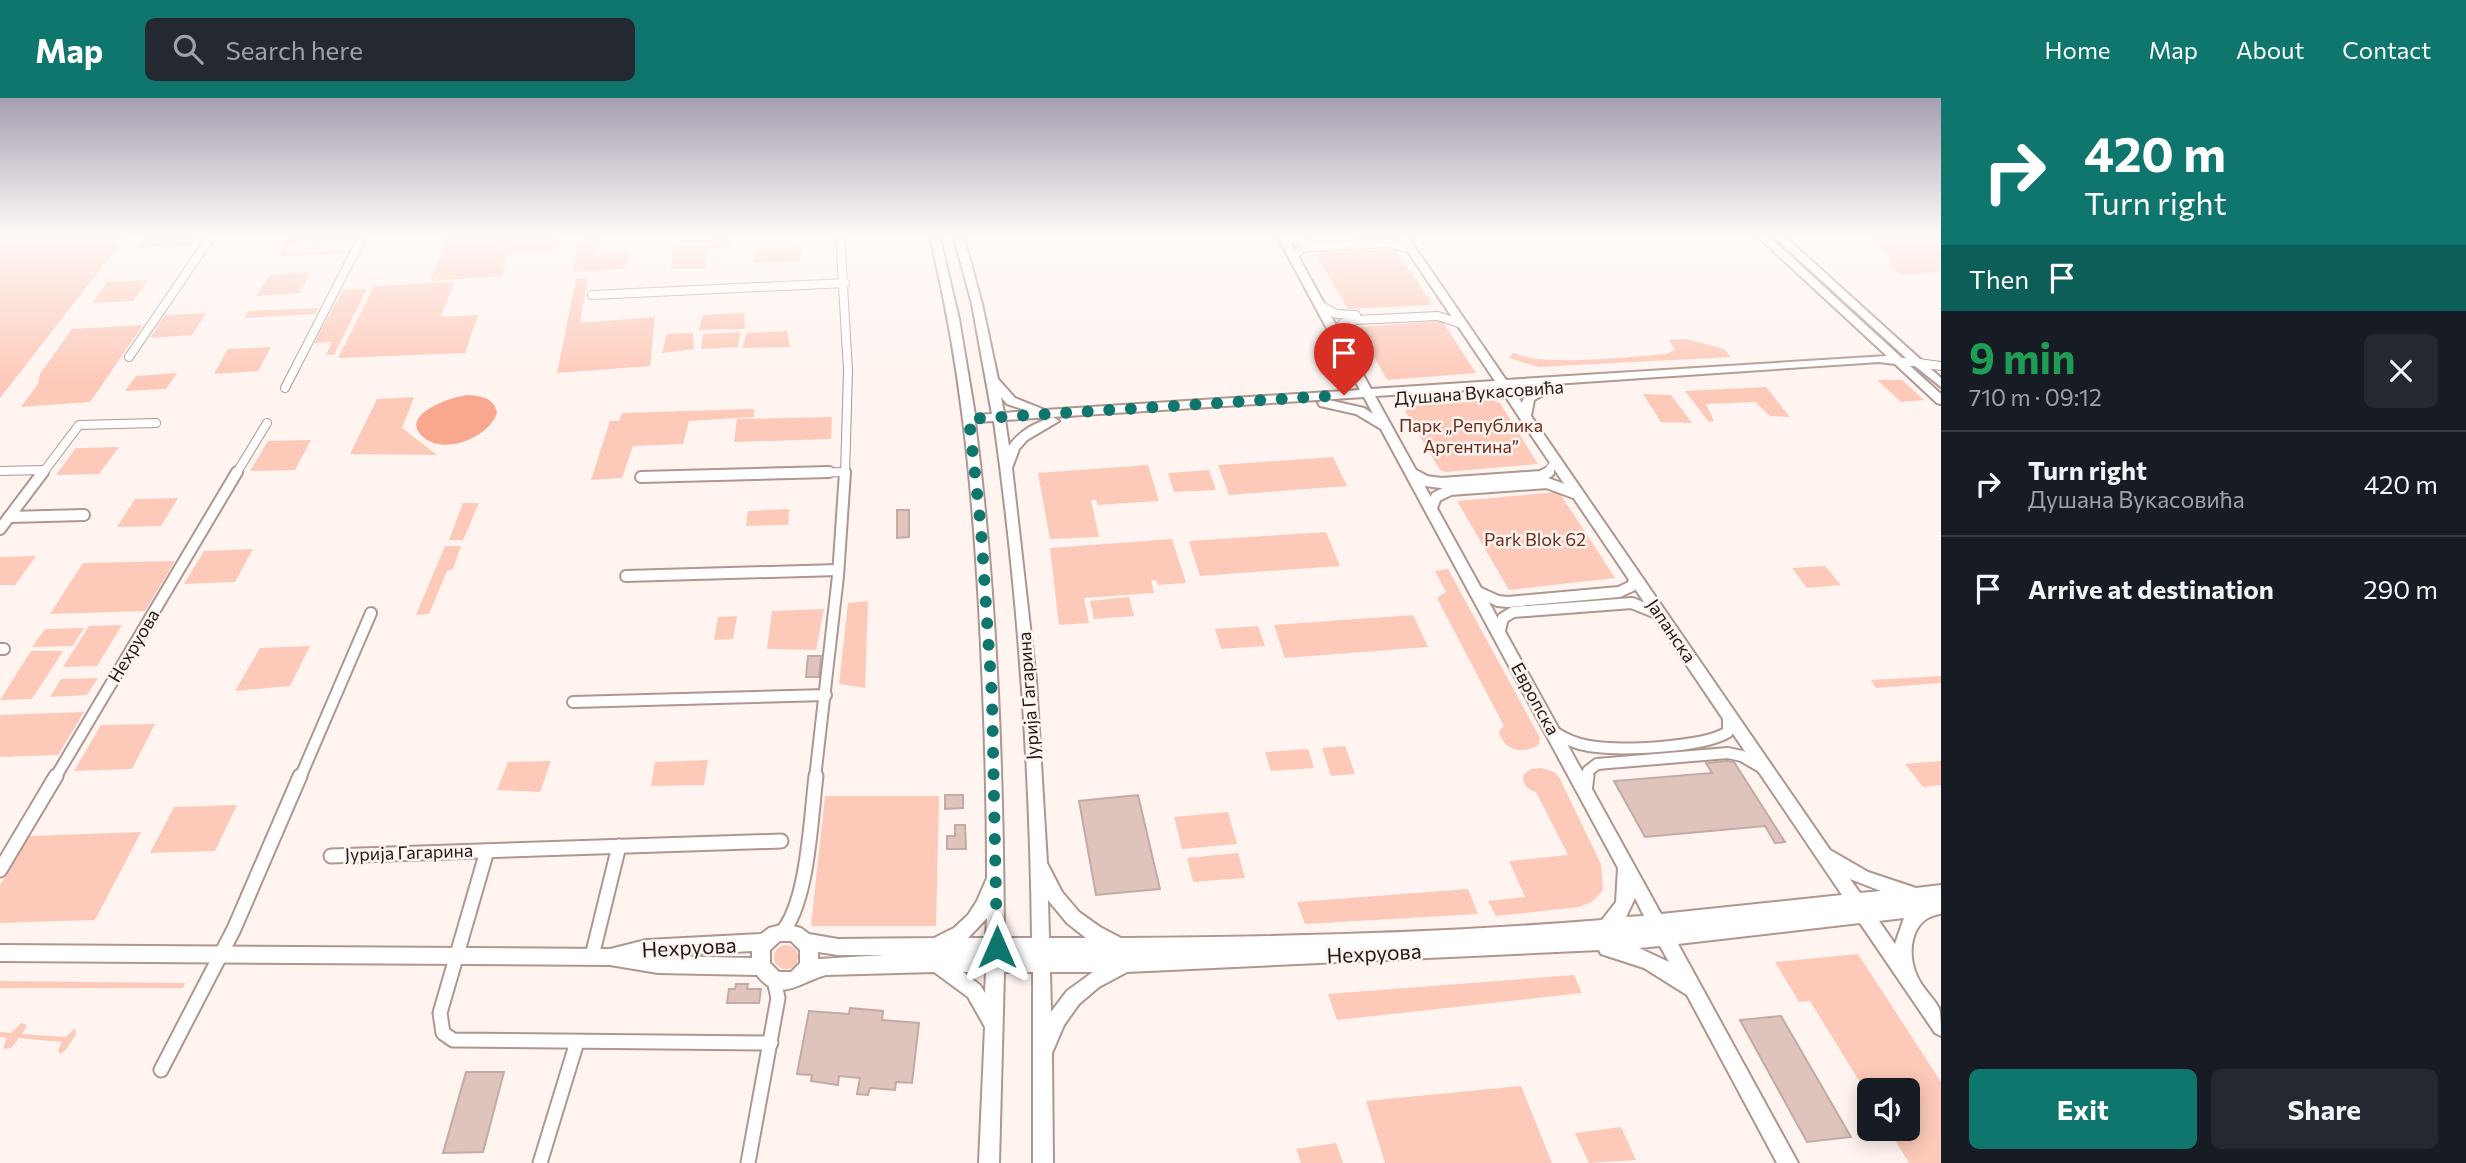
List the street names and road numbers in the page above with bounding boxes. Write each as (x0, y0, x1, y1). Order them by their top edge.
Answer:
street label: Душана Вукасовића (1394, 375, 1564, 409)
street label: Јапанска (1643, 594, 1701, 667)
street label: Нехруова (103, 605, 164, 686)
street label: Јурија Гагарина (1013, 631, 1043, 761)
street label: Европска (1507, 658, 1565, 739)
street label: Јурија Гагарина (344, 839, 474, 865)
street label: Нехруова (641, 932, 737, 961)
street label: Нехруова (1326, 938, 1422, 967)

